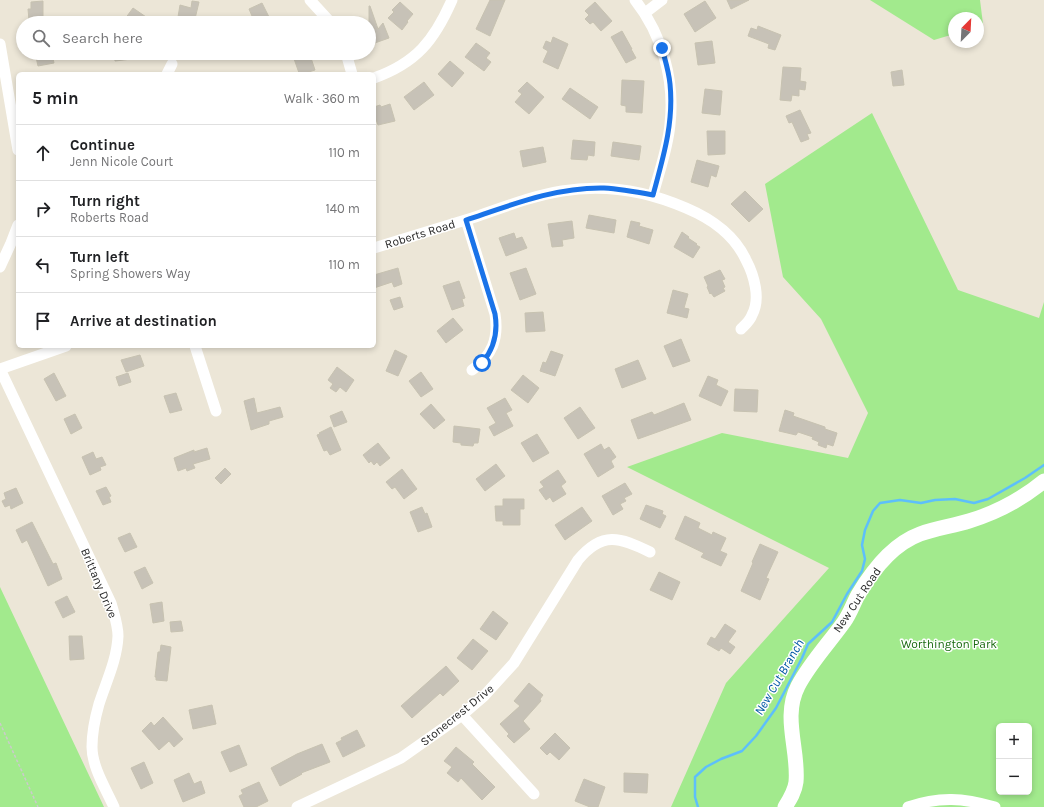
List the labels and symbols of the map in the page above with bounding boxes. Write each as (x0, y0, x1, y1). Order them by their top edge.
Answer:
north arrow (948, 12, 984, 48)
route end (653, 39, 671, 57)
street label: Roberts Road (383, 217, 457, 251)
route start (473, 354, 491, 372)
street label: Brittany Drive (78, 546, 120, 620)
street label: New Cut Road (830, 565, 884, 635)
water label: New Cut Branch (751, 636, 807, 718)
park label: Worthington Park (901, 637, 997, 651)
street label: Stonecrest Drive (418, 681, 496, 749)

